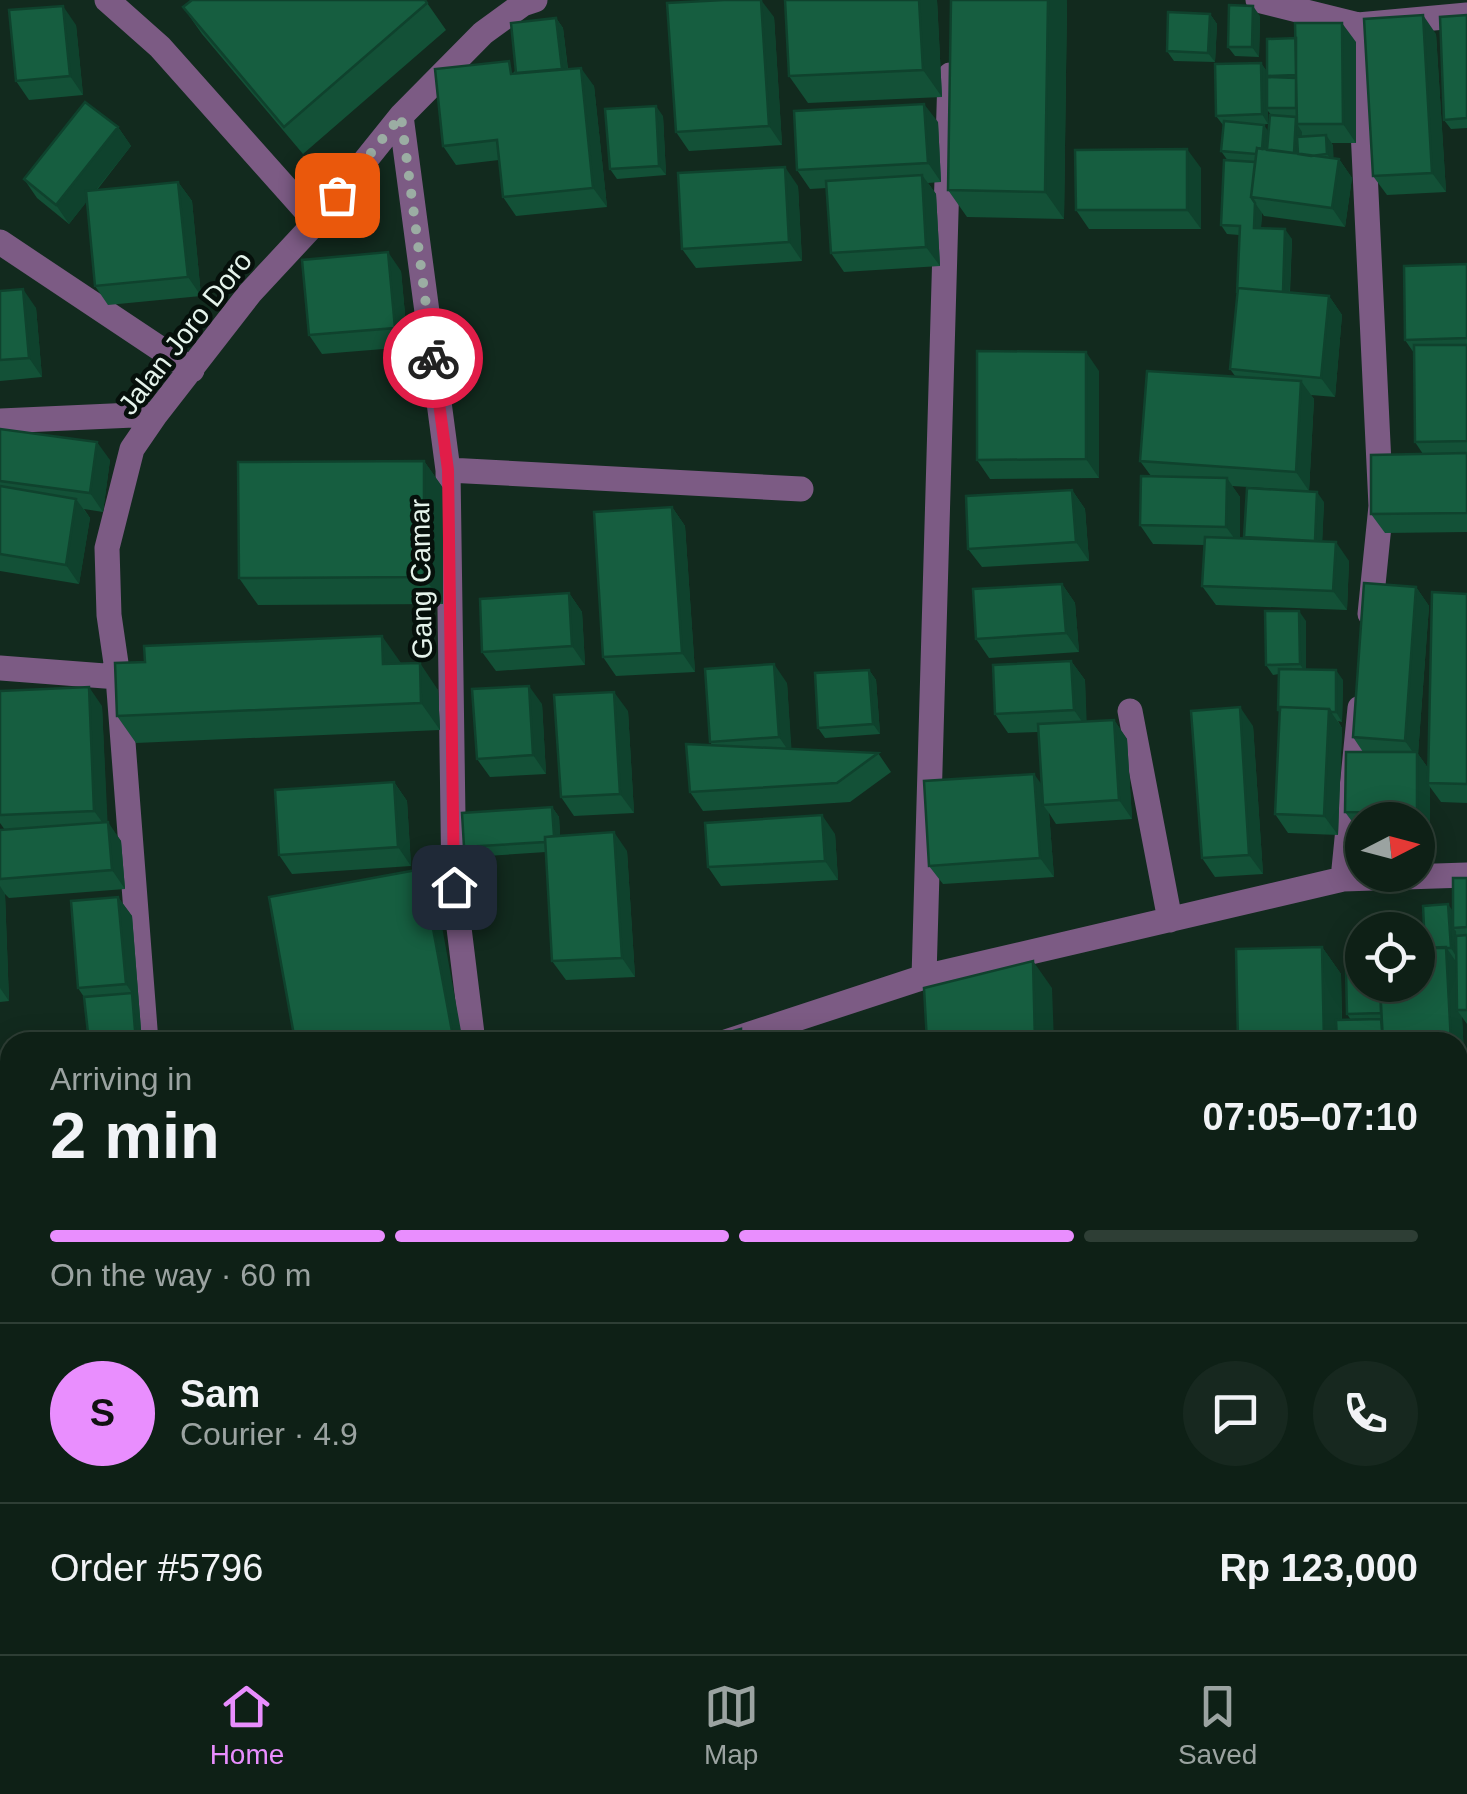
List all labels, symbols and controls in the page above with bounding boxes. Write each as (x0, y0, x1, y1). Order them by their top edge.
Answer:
pin (295, 153, 380, 238)
icon: bag (310, 168, 365, 223)
street label: Jalan Joro Doro (112, 246, 258, 420)
courier (383, 308, 483, 408)
icon: bike (406, 331, 461, 386)
street label: Gang Camar (404, 499, 438, 659)
north arrow (1345, 802, 1435, 892)
map controls (1345, 802, 1435, 1002)
pin (412, 845, 497, 930)
icon: home (427, 860, 482, 915)
button: locate (1345, 912, 1435, 1002)
text: Arriving in (50, 1061, 192, 1097)
text: 07:05–07:10 (1202, 1096, 1418, 1138)
text: 2 min (50, 1099, 220, 1172)
text: On the way · 60 m (50, 1257, 311, 1293)
button: chat (1183, 1361, 1288, 1466)
button: phone (1313, 1361, 1418, 1466)
text: Sam (180, 1373, 260, 1415)
text: S (90, 1392, 115, 1434)
text: Courier · 4.9 (180, 1416, 358, 1452)
text: Order #5796 (50, 1547, 263, 1589)
text: Rp 123,000 (1219, 1547, 1418, 1589)
tab: Home (210, 1679, 284, 1771)
tab: Map (704, 1679, 759, 1771)
tab: Saved (1178, 1679, 1257, 1771)

